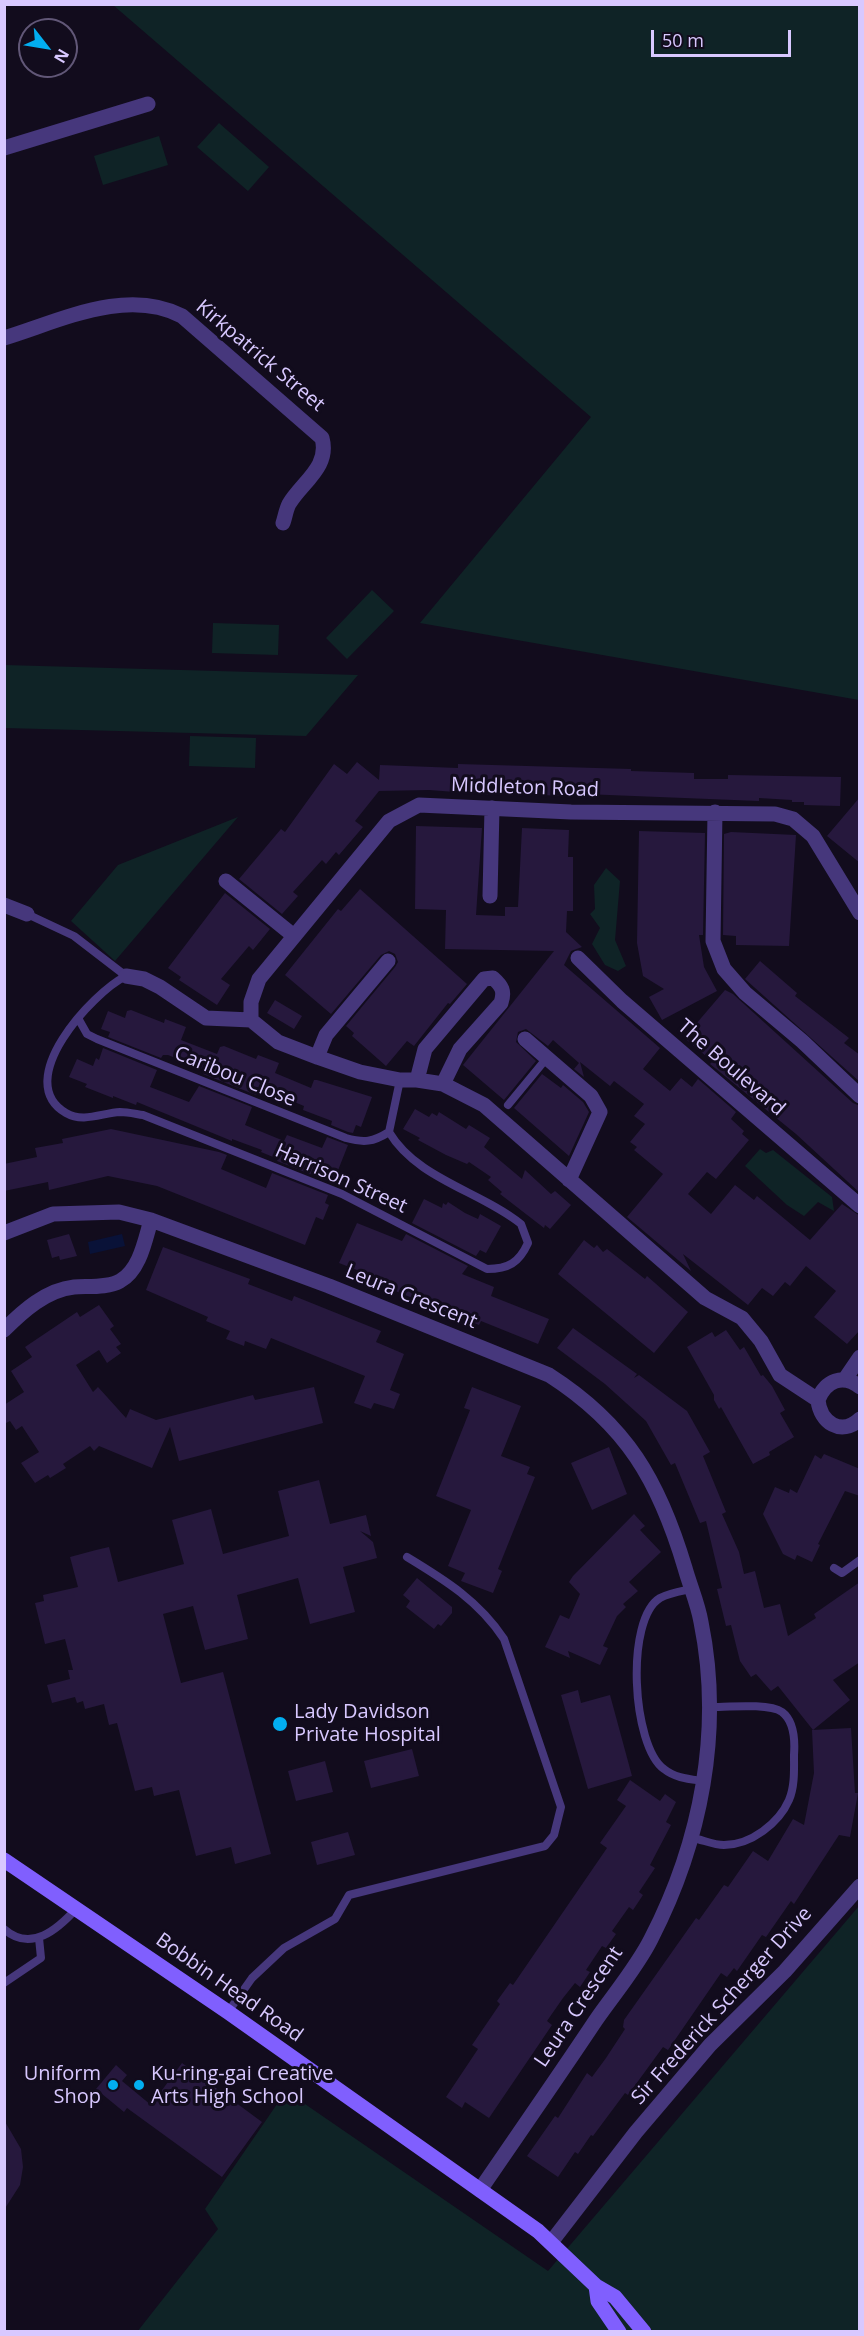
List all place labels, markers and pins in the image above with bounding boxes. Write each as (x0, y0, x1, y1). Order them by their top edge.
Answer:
place label: Lady Davidson Private Hospital (294, 1700, 441, 1747)
marker: Lady Davidson Private Hospital (271, 1715, 289, 1733)
place label: Uniform Shop (24, 2062, 101, 2109)
place label: Ku-ring-gai Creative Arts High School (151, 2062, 333, 2109)
marker: Uniform Shop (106, 2078, 120, 2092)
marker: Ku-ring-gai Creative Arts High School (132, 2078, 146, 2092)

